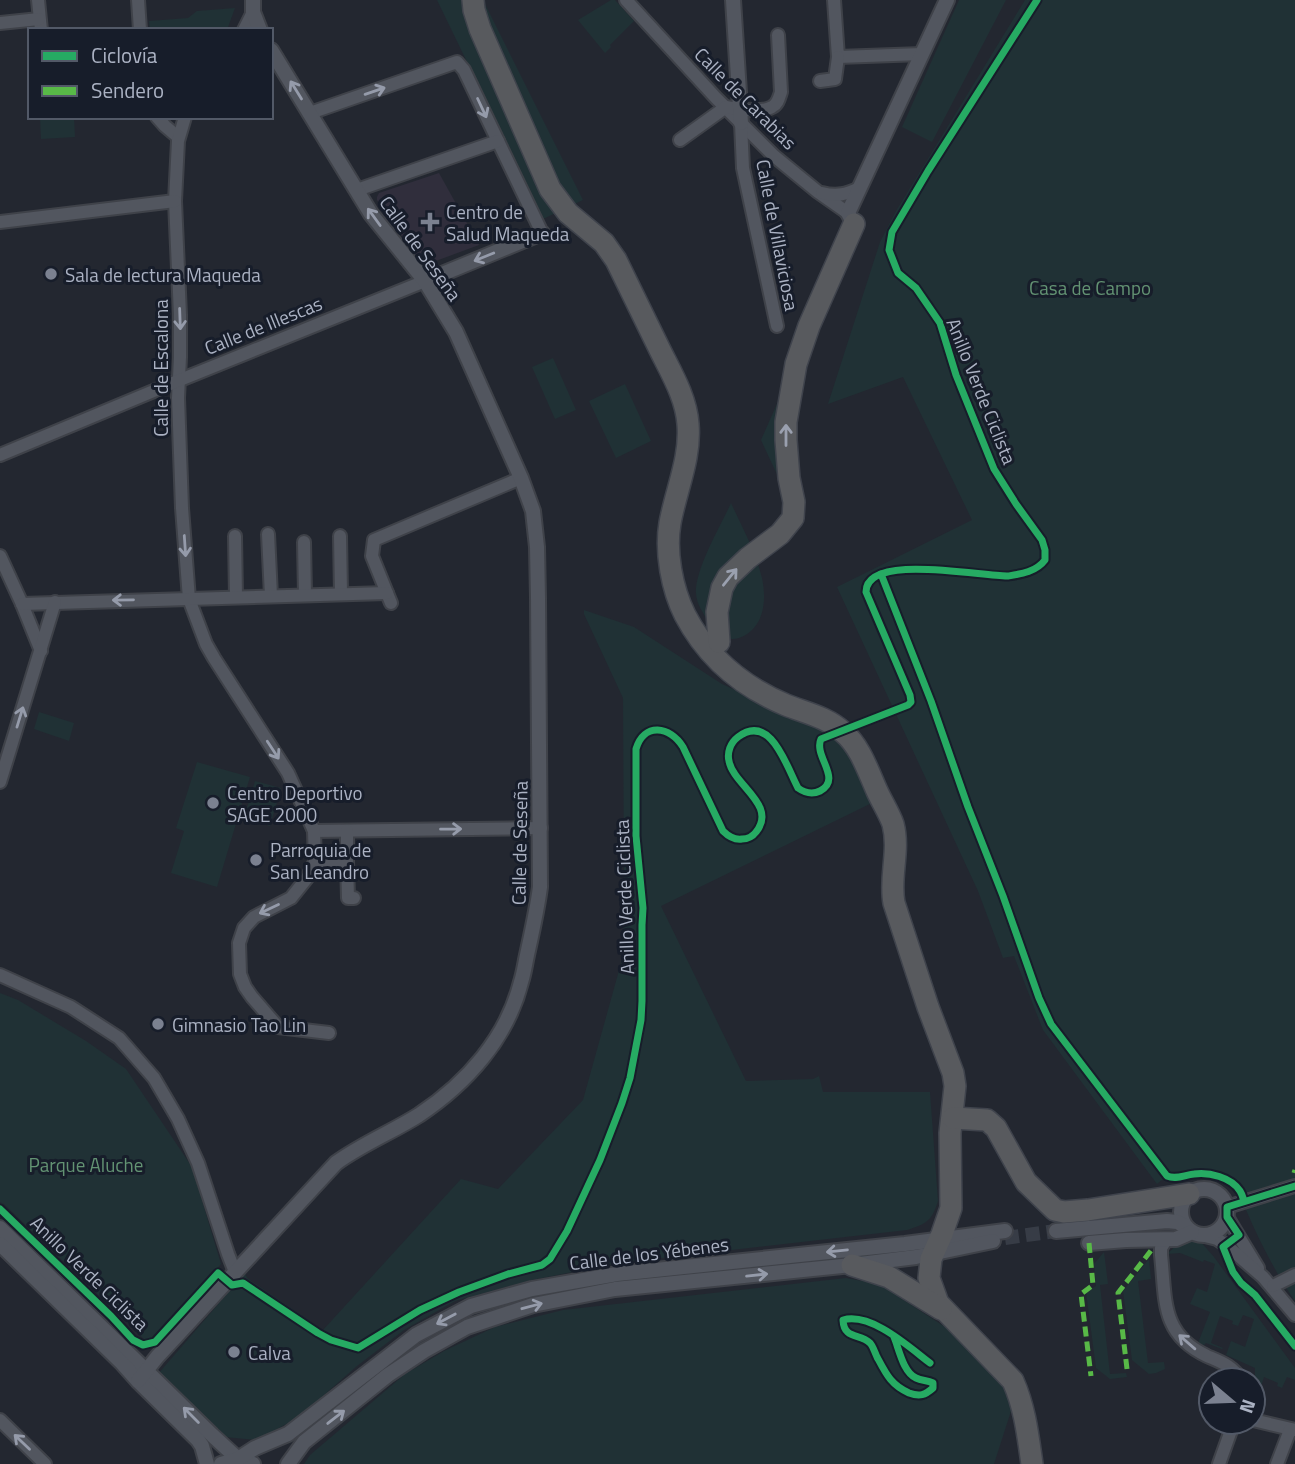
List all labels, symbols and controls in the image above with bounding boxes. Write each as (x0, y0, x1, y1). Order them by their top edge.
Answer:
legend (28, 28, 273, 119)
text: Ciclovía (91, 39, 158, 71)
street label: Calle de Carabias (688, 40, 804, 156)
text: Sendero (91, 74, 164, 106)
one-way arrow (289, 80, 303, 100)
one-way arrow (364, 83, 386, 96)
one-way arrow (476, 97, 489, 118)
street label: Calle de Villaviciosa (749, 157, 807, 314)
street label: Calle de Seseña (373, 189, 470, 307)
place label: Centro de Salud Maqueda (446, 197, 570, 248)
one-way arrow (367, 208, 382, 227)
marker: Centro de Salud Maqueda (420, 212, 440, 232)
one-way arrow (473, 251, 495, 264)
place label: Sala de lectura Maqueda (65, 260, 261, 289)
marker: Sala de lectura Maqueda (43, 266, 59, 282)
park label: Casa de Campo (1029, 273, 1151, 302)
street label: Calle de Illescas (200, 288, 326, 362)
street label: Calle de Escalona (146, 299, 175, 437)
one-way arrow (173, 307, 186, 330)
street label: Anillo Verde Ciclista (939, 314, 1025, 469)
one-way arrow (779, 423, 793, 446)
one-way arrow (179, 534, 192, 557)
one-way arrow (723, 569, 738, 587)
one-way arrow (112, 593, 135, 607)
one-way arrow (15, 706, 28, 728)
one-way arrow (267, 740, 281, 760)
place label: Centro Deportivo SAGE 2000 (227, 778, 362, 829)
street label: Calle de Seseña (503, 780, 535, 905)
marker: Centro Deportivo SAGE 2000 (205, 795, 221, 811)
street label: Anillo Verde Ciclista (607, 818, 641, 975)
one-way arrow (439, 823, 462, 836)
place label: Parroquia de San Leandro (270, 835, 371, 886)
marker: Parroquia de San Leandro (248, 852, 264, 868)
one-way arrow (259, 903, 280, 917)
place label: Gimnasio Tao Lin (172, 1010, 306, 1039)
marker: Gimnasio Tao Lin (150, 1016, 166, 1032)
park label: Parque Aluche (29, 1150, 143, 1179)
street label: Anillo Verde Ciclista (24, 1209, 156, 1338)
street label: Calle de los Yébenes (568, 1229, 731, 1277)
one-way arrow (826, 1245, 849, 1258)
one-way arrow (746, 1268, 768, 1281)
one-way arrow (521, 1299, 543, 1312)
one-way arrow (436, 1313, 457, 1326)
one-way arrow (1178, 1334, 1196, 1350)
place label: Calva (248, 1338, 291, 1367)
marker: Calva (226, 1344, 242, 1360)
north arrow (1197, 1366, 1267, 1436)
text: N (1233, 1396, 1264, 1418)
one-way arrow (183, 1407, 200, 1424)
one-way arrow (327, 1409, 345, 1424)
one-way arrow (14, 1434, 31, 1451)

